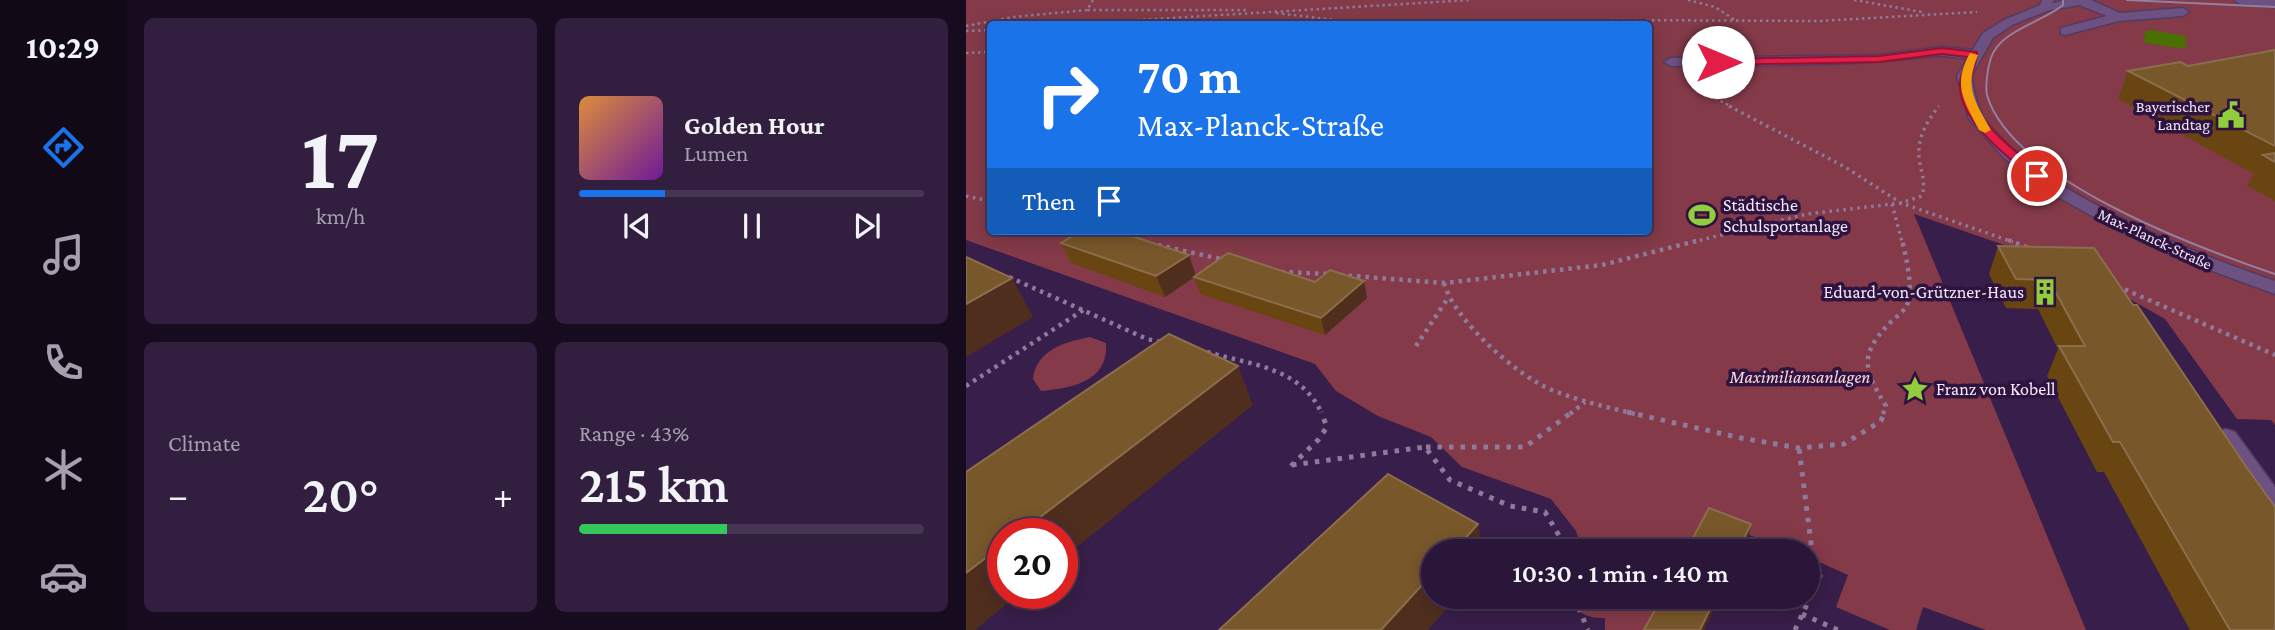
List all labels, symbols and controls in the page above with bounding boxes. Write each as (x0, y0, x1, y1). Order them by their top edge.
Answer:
position arrow (1681, 25, 1755, 99)
text: 10:29 (26, 29, 100, 65)
icon: right (1022, 49, 1113, 140)
text: 70 m (1137, 49, 1241, 104)
place label: Bayerischer Landtag (2136, 98, 2210, 134)
public building icon: Bayerischer Landtag (2216, 100, 2246, 130)
text: 17 (301, 106, 380, 208)
text: Max-Planck-Straße (1137, 107, 1384, 143)
text: Golden Hour (684, 111, 825, 140)
icon: directions (39, 123, 88, 172)
text: Lumen (684, 140, 748, 166)
pin (2007, 146, 2067, 206)
icon: arrive (2018, 157, 2056, 195)
icon: arrive (1090, 182, 1128, 220)
text: Then (1022, 187, 1076, 216)
place label: Städtische Schulsportanlage (1723, 195, 1848, 236)
sports icon: Städtische Schulsportanlage (1687, 200, 1717, 230)
text: km/h (316, 203, 365, 229)
street label: Max-Planck-Straße (2095, 205, 2215, 273)
icon: previous (618, 207, 656, 245)
icon: pause (733, 207, 771, 245)
icon: next (848, 207, 886, 245)
icon: music (39, 230, 88, 279)
building icon: Eduard-von-Grützner-Haus (2030, 277, 2060, 307)
place label: Eduard-von-Grützner-Haus (1823, 282, 2024, 302)
icon: phone (39, 338, 88, 387)
park label: Maximiliansanlagen (1729, 367, 1870, 387)
place icon: Franz von Kobell (1900, 374, 1930, 404)
place label: Franz von Kobell (1936, 379, 2056, 399)
text: Range · 43% (579, 420, 689, 446)
text: Climate (168, 430, 240, 456)
icon: climate (39, 445, 88, 494)
text: 215 km (579, 455, 729, 513)
text: 20° (302, 465, 379, 523)
text: − (168, 474, 188, 516)
text: + (493, 474, 513, 516)
speed limit sign: 20 (987, 518, 1078, 609)
icon: car (39, 552, 88, 601)
text: 10:30 · 1 min · 140 m (1512, 559, 1729, 588)

